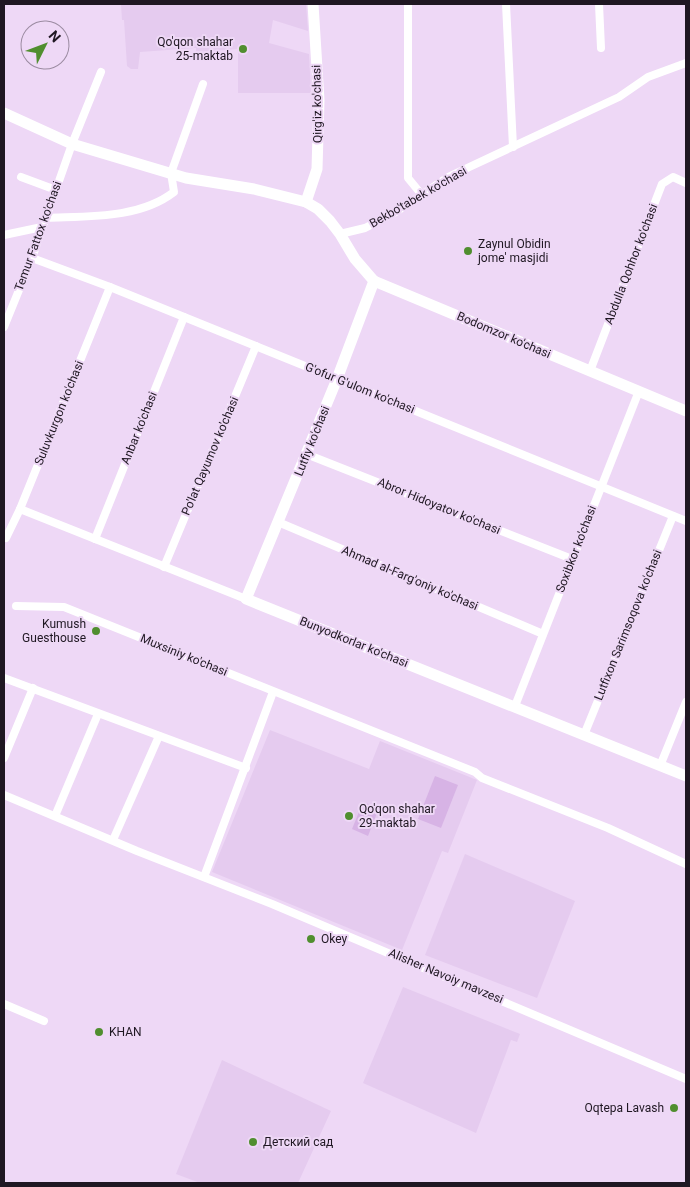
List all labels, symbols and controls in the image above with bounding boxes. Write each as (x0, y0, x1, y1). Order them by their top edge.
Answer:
north arrow (20, 20, 70, 70)
text: N (45, 27, 64, 45)
place label: Qo'qon shahar 25-maktab (157, 35, 233, 63)
marker: Qo'qon shahar 25-maktab (237, 43, 249, 55)
street label: Qirg'iz ko'chasi (309, 65, 325, 143)
street label: Bekbo'tabek ko'chasi (367, 163, 469, 231)
street label: Temur Fattox ko'chasi (12, 179, 64, 293)
street label: Abdulla Qohhor ko'chasi (602, 202, 660, 326)
place label: Zaynul Obidin jome' masjidi (477, 237, 551, 265)
marker: Zaynul Obidin jome' masjidi (462, 245, 474, 257)
street label: Bodomzor ko'chasi (455, 309, 553, 361)
street label: Suluvkurgon ko'chasi (32, 359, 86, 467)
street label: G'ofur G'ulom ko'chasi (303, 360, 417, 416)
street label: Anbar ko'chasi (118, 390, 160, 466)
street label: Po'lat Qayumov ko'chasi (179, 395, 241, 517)
street label: Lutfiy ko'chasi (292, 404, 332, 478)
street label: Abror Hidoyatov ko'chasi (376, 475, 503, 537)
street label: Soxibkor ko'chasi (553, 504, 599, 594)
street label: Ahmad al-Farg'oniy ko'chasi (340, 543, 480, 613)
street label: Lutfixon Sarimsoqova ko'chasi (591, 548, 665, 702)
street label: Bunyodkorlar ko'chasi (298, 614, 410, 670)
place label: Kumush Guesthouse (22, 617, 86, 645)
marker: Kumush Guesthouse (90, 625, 102, 637)
street label: Muxsiniy ko'chasi (138, 631, 230, 679)
place label: Qo'qon shahar 29-maktab (359, 802, 435, 830)
marker: Qo'qon shahar 29-maktab (343, 810, 355, 822)
place label: Okey (321, 932, 348, 946)
marker: Okey (305, 933, 317, 945)
street label: Alisher Navoiy mavzesi (387, 946, 505, 1007)
place label: KHAN (109, 1025, 142, 1039)
marker: KHAN (93, 1026, 105, 1038)
place label: Oqtepa Lavash (584, 1101, 664, 1115)
marker: Oqtepa Lavash (668, 1102, 680, 1114)
place label: Детский сад (263, 1135, 333, 1149)
marker: Детский сад (247, 1136, 259, 1148)

